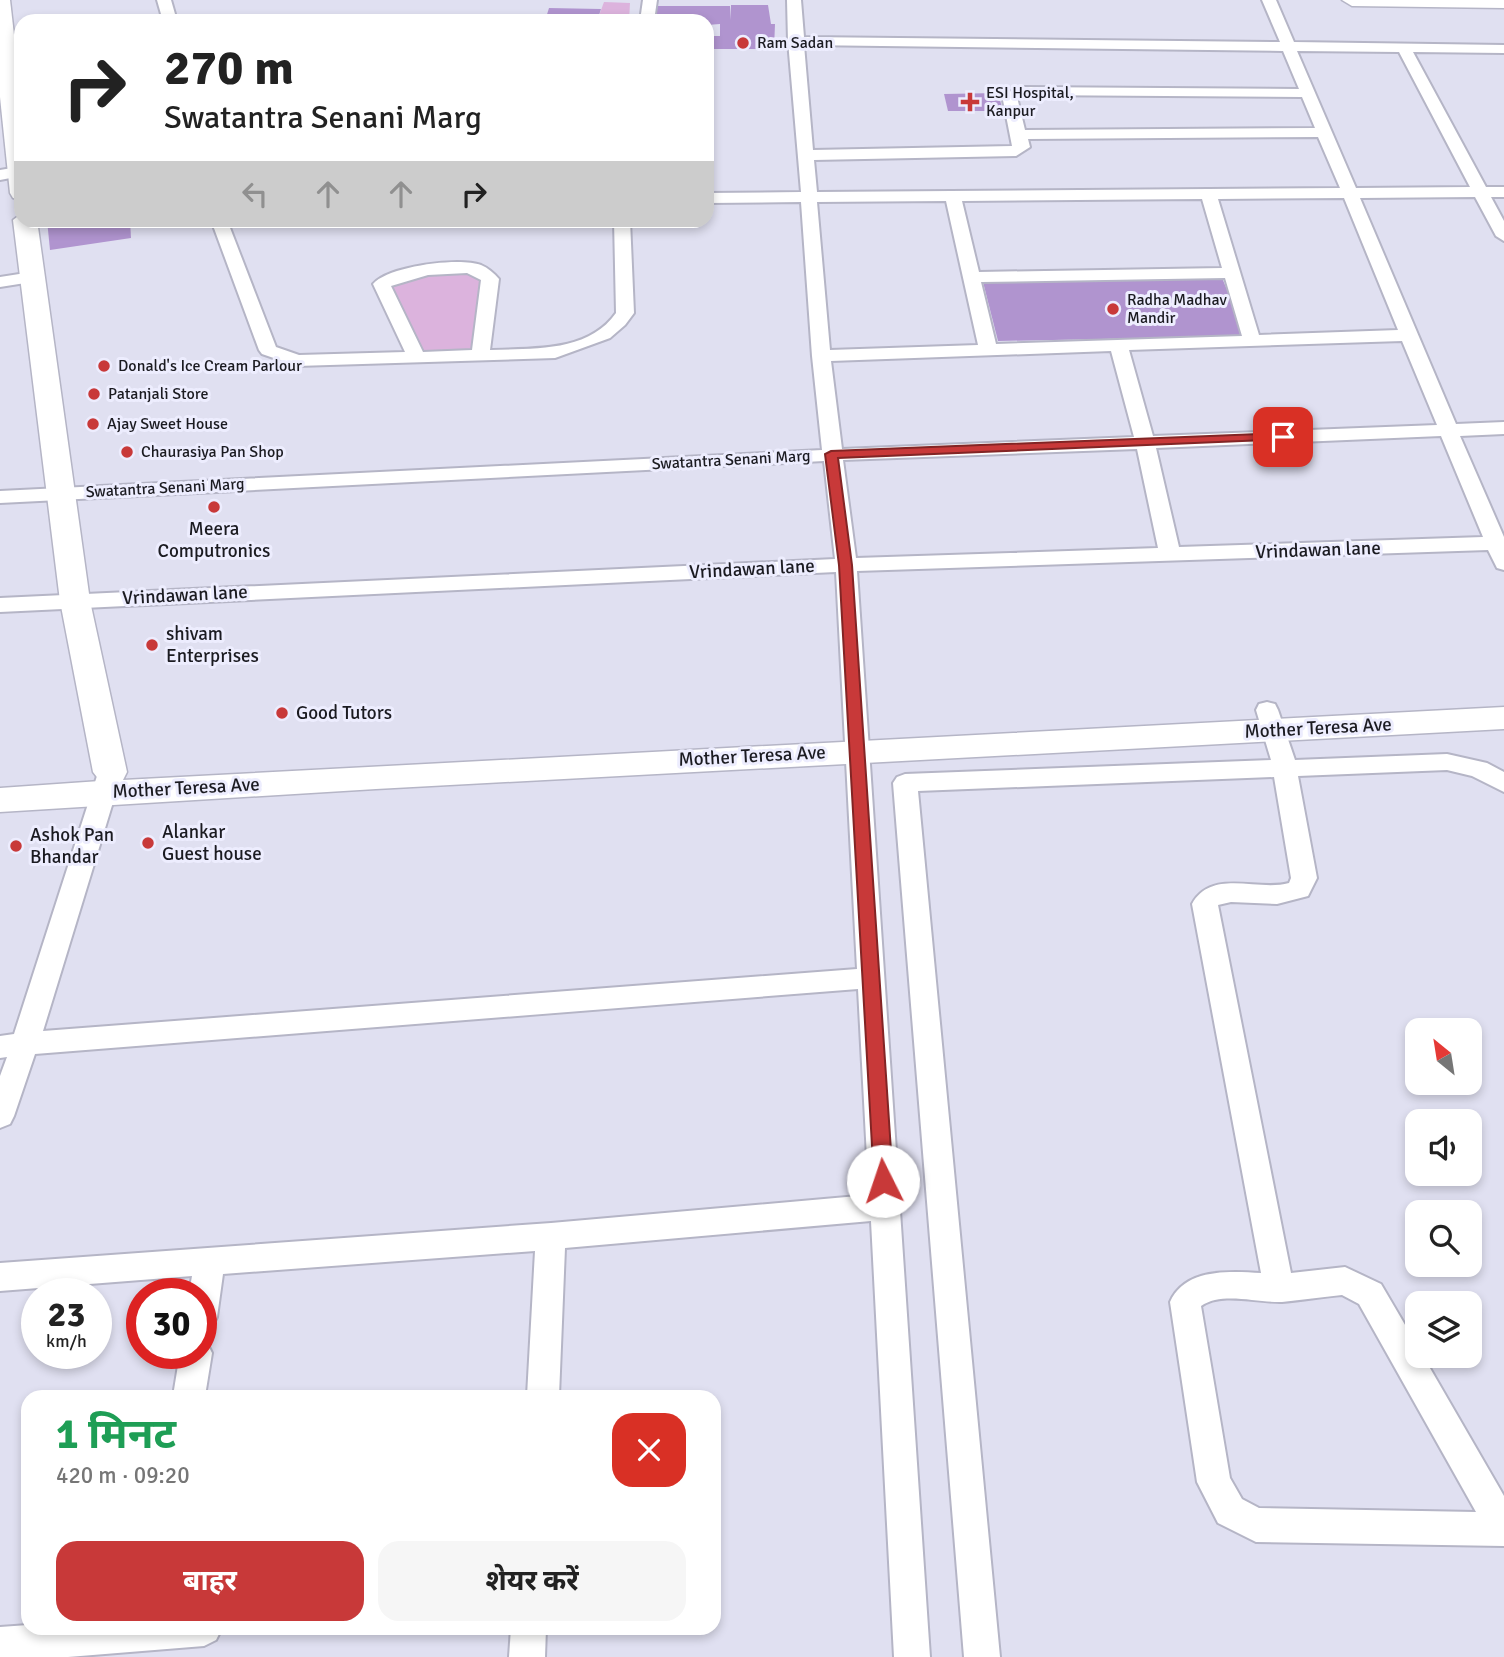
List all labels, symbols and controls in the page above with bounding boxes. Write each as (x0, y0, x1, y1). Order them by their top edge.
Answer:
place label: Ram Sadan (757, 33, 833, 53)
marker: Ram Sadan (735, 35, 751, 51)
text: 270 m (164, 38, 294, 98)
icon: right (49, 42, 140, 133)
place label: ESI Hospital, Kanpur (986, 83, 1074, 121)
marker: ESI Hospital, Kanpur (960, 92, 980, 112)
text: Swatantra Senani Marg (164, 98, 482, 137)
icon: left (236, 175, 274, 213)
icon: ahead (309, 175, 347, 213)
icon: ahead (382, 175, 420, 213)
icon: right (455, 175, 493, 213)
place label: Radha Madhav Mandir (1127, 290, 1227, 328)
marker: Radha Madhav Mandir (1105, 301, 1121, 317)
place label: Donald's Ice Cream Parlour (118, 356, 302, 376)
marker: Donald's Ice Cream Parlour (96, 358, 112, 374)
place label: Patanjali Store (108, 384, 208, 404)
marker: Patanjali Store (86, 386, 102, 402)
pin (1253, 407, 1313, 467)
place label: Ajay Sweet House (107, 414, 228, 434)
marker: Ajay Sweet House (85, 416, 101, 432)
icon: arrive (1264, 418, 1302, 456)
place label: Chaurasiya Pan Shop (141, 442, 284, 462)
marker: Chaurasiya Pan Shop (119, 444, 135, 460)
street label: Swatantra Senani Marg (651, 446, 811, 474)
street label: Swatantra Senani Marg (85, 474, 245, 502)
marker: Meera Computronics (206, 499, 222, 515)
place label: Meera Computronics (158, 517, 270, 563)
street label: Vrindawan lane (1255, 536, 1381, 564)
street label: Vrindawan lane (689, 554, 815, 584)
street label: Vrindawan lane (122, 580, 248, 610)
place label: shivam Enterprises (166, 622, 259, 668)
marker: shivam Enterprises (144, 637, 160, 653)
place label: Good Tutors (296, 701, 392, 725)
marker: Good Tutors (274, 705, 290, 721)
street label: Mother Teresa Ave (1244, 712, 1392, 744)
street label: Mother Teresa Ave (678, 740, 826, 772)
street label: Mother Teresa Ave (112, 772, 260, 804)
place label: Alankar Guest house (162, 820, 262, 866)
place label: Ashok Pan Bhandar (30, 823, 114, 869)
marker: Alankar Guest house (140, 835, 156, 851)
marker: Ashok Pan Bhandar (8, 838, 24, 854)
north arrow (1405, 1018, 1482, 1096)
map controls (1405, 1018, 1482, 1368)
button: sound (1405, 1109, 1482, 1186)
position arrow (846, 1144, 920, 1218)
button: search (1405, 1200, 1482, 1277)
speed limit sign: 30 (126, 1278, 217, 1369)
button: layers (1405, 1291, 1482, 1368)
text: 23 (48, 1293, 85, 1336)
text: km/h (46, 1330, 87, 1352)
text: 1 मिनट (56, 1409, 176, 1460)
button: close (612, 1413, 686, 1487)
text: 420 m · 09:20 (56, 1461, 190, 1490)
button: बाहर (56, 1541, 364, 1621)
button: शेयर करें (378, 1541, 686, 1621)

